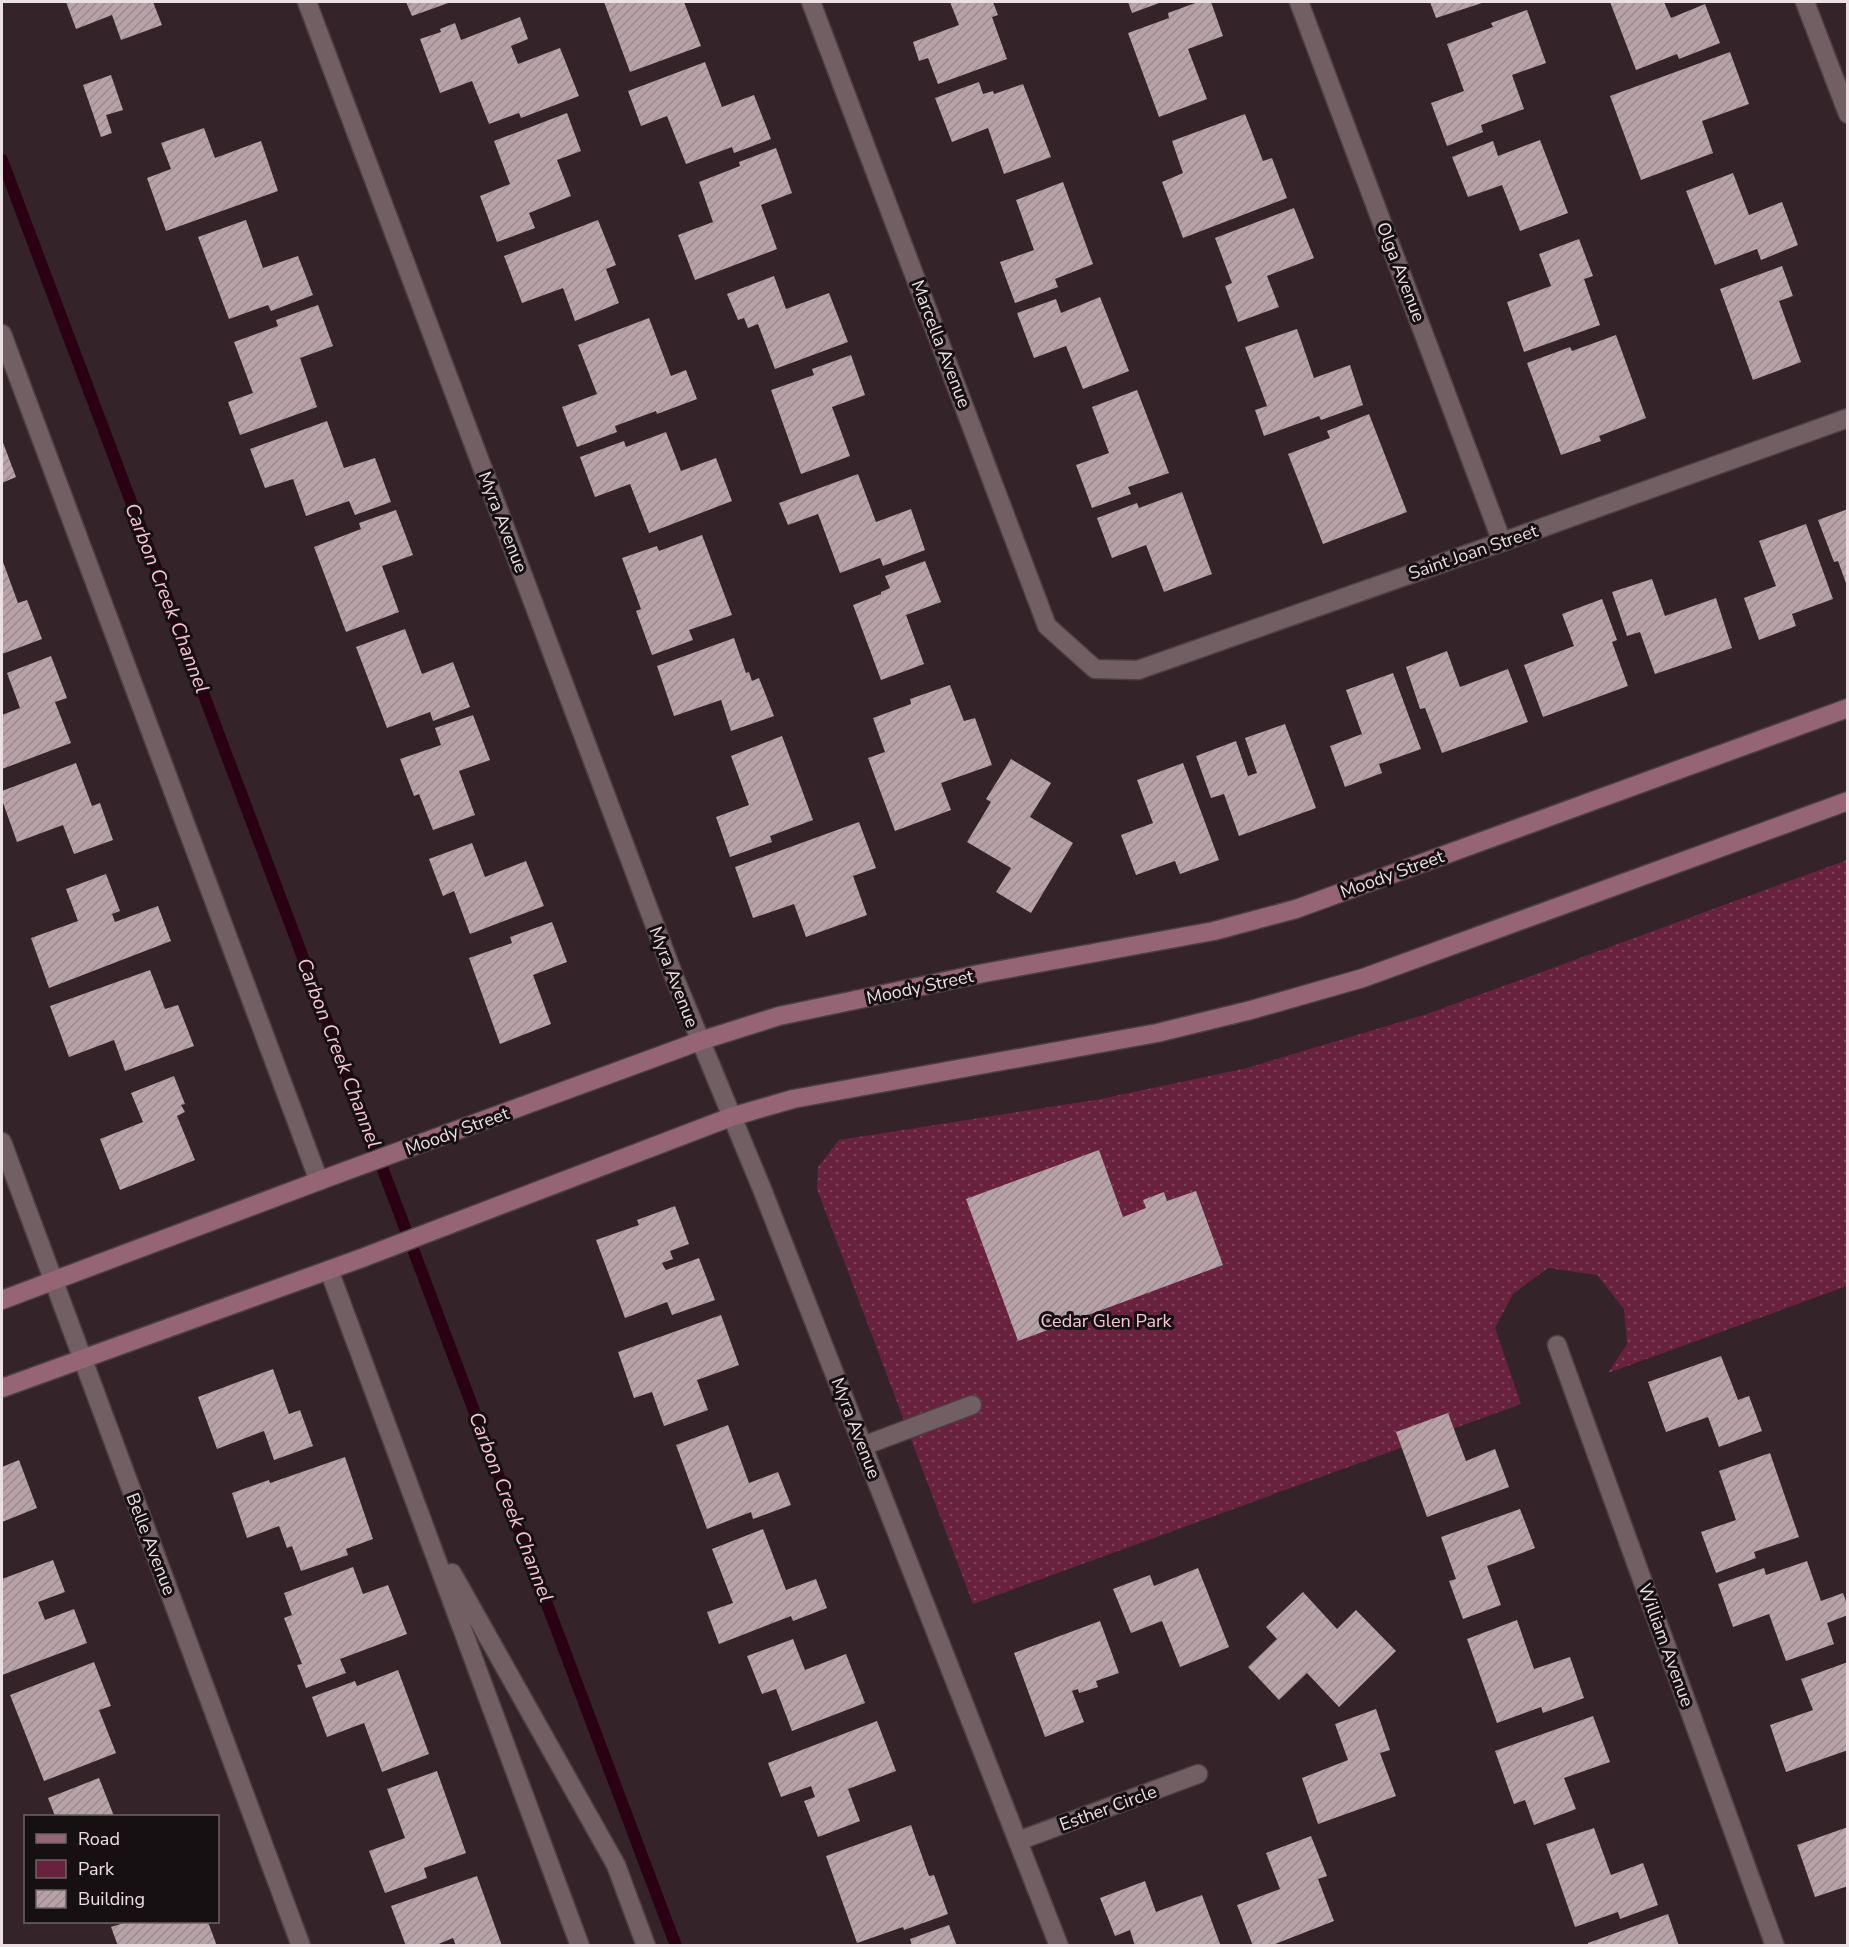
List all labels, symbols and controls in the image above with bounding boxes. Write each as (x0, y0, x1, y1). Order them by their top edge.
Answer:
street label: Olga Avenue (1371, 219, 1431, 325)
street label: Marcella Avenue (906, 277, 976, 411)
street label: Myra Avenue (473, 468, 533, 576)
water label: Carbon Creek Channel (118, 499, 216, 697)
street label: Saint Joan Street (1405, 518, 1542, 585)
street label: Moody Street (1337, 844, 1448, 904)
street label: Myra Avenue (644, 923, 704, 1031)
water label: Carbon Creek Channel (290, 954, 388, 1152)
street label: Moody Street (864, 964, 976, 1010)
street label: Moody Street (402, 1101, 513, 1161)
park label: Cedar Glen Park (1041, 1309, 1172, 1333)
street label: Myra Avenue (826, 1374, 886, 1482)
water label: Carbon Creek Channel (462, 1408, 560, 1606)
street label: Belle Avenue (120, 1489, 182, 1599)
street label: William Avenue (1633, 1580, 1699, 1710)
street label: Esther Circle (1056, 1779, 1160, 1837)
legend (24, 1815, 219, 1923)
text: Road (78, 1827, 120, 1851)
text: Park (78, 1857, 115, 1881)
text: Building (78, 1887, 145, 1911)

